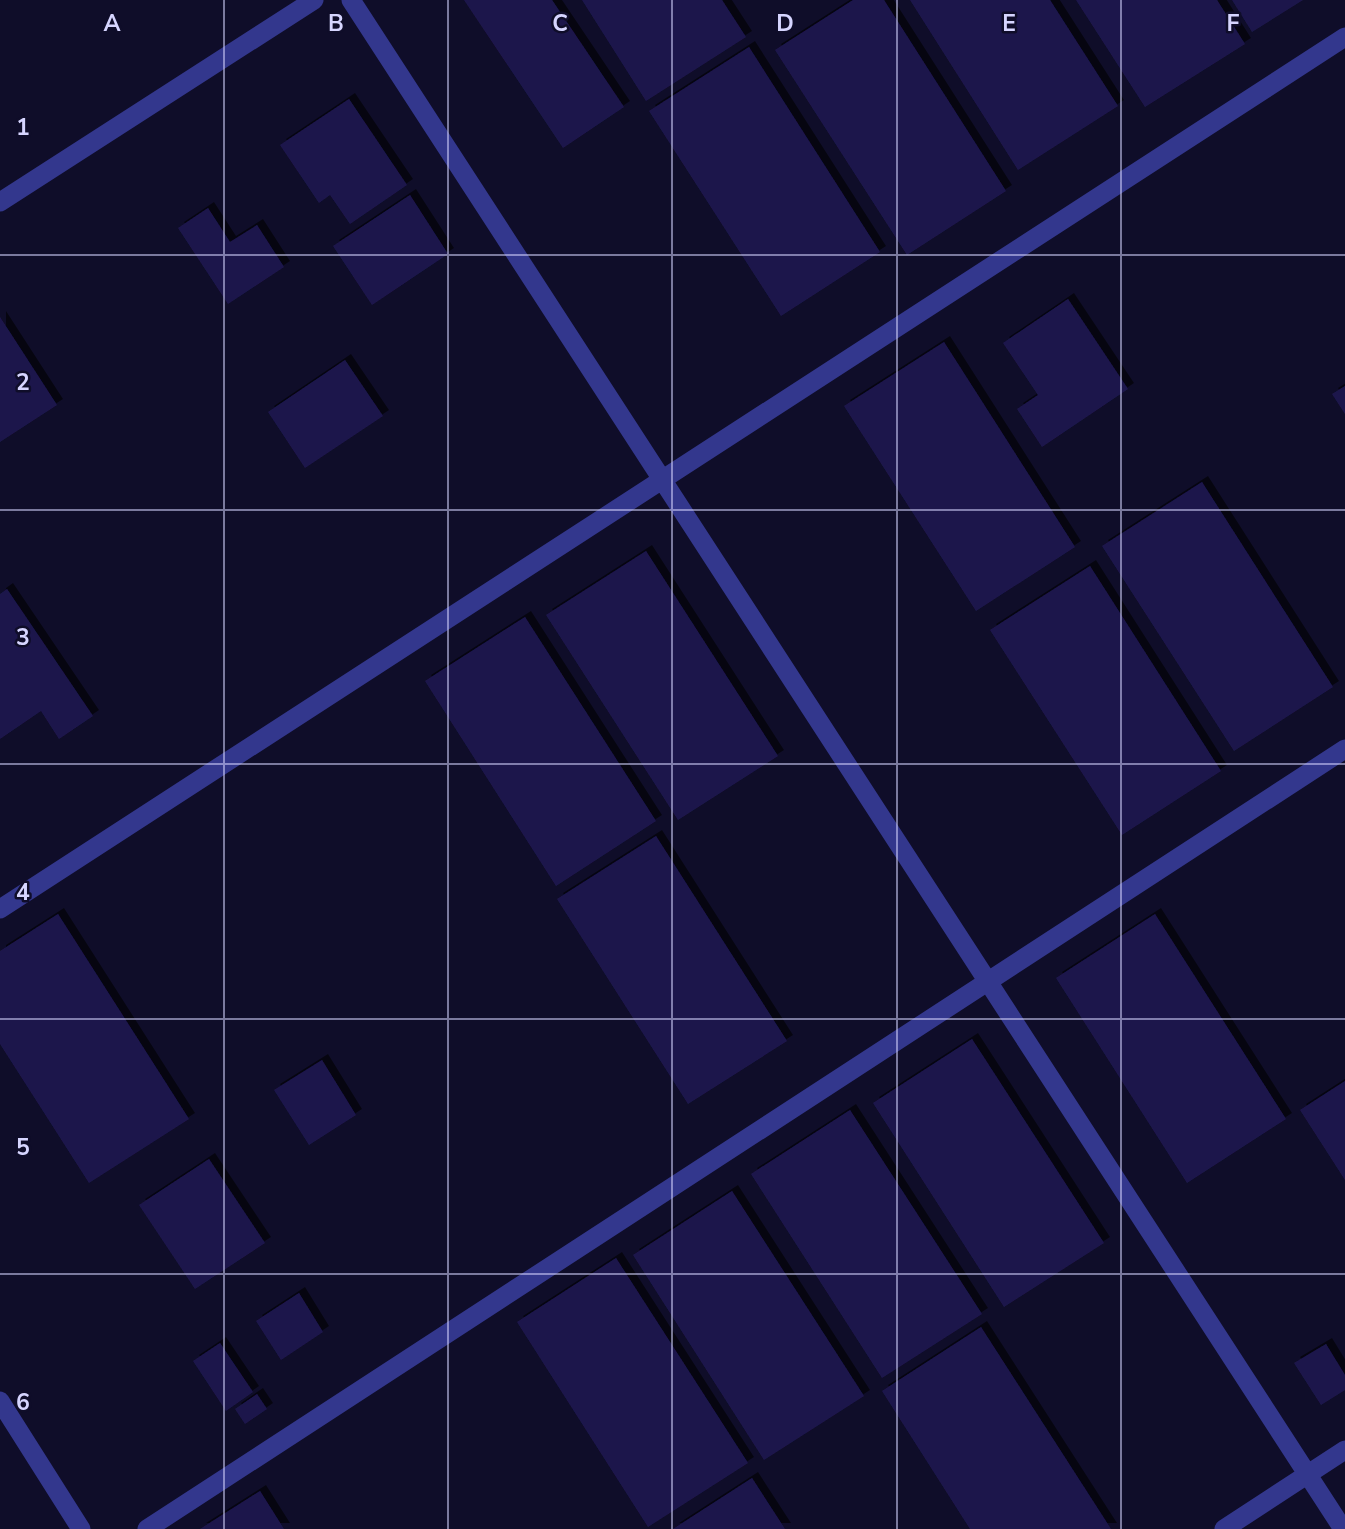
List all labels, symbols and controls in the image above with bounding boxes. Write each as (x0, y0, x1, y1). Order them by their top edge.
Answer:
text: A (103, 8, 121, 39)
text: B (328, 8, 344, 39)
text: C (552, 8, 568, 39)
text: D (776, 8, 794, 39)
text: E (1002, 8, 1016, 39)
text: F (1227, 8, 1240, 39)
text: 1 (16, 112, 30, 143)
text: 2 (16, 367, 30, 398)
text: 3 (16, 622, 30, 653)
text: 4 (16, 877, 30, 908)
text: 5 (16, 1132, 30, 1163)
text: 6 (16, 1387, 30, 1418)

